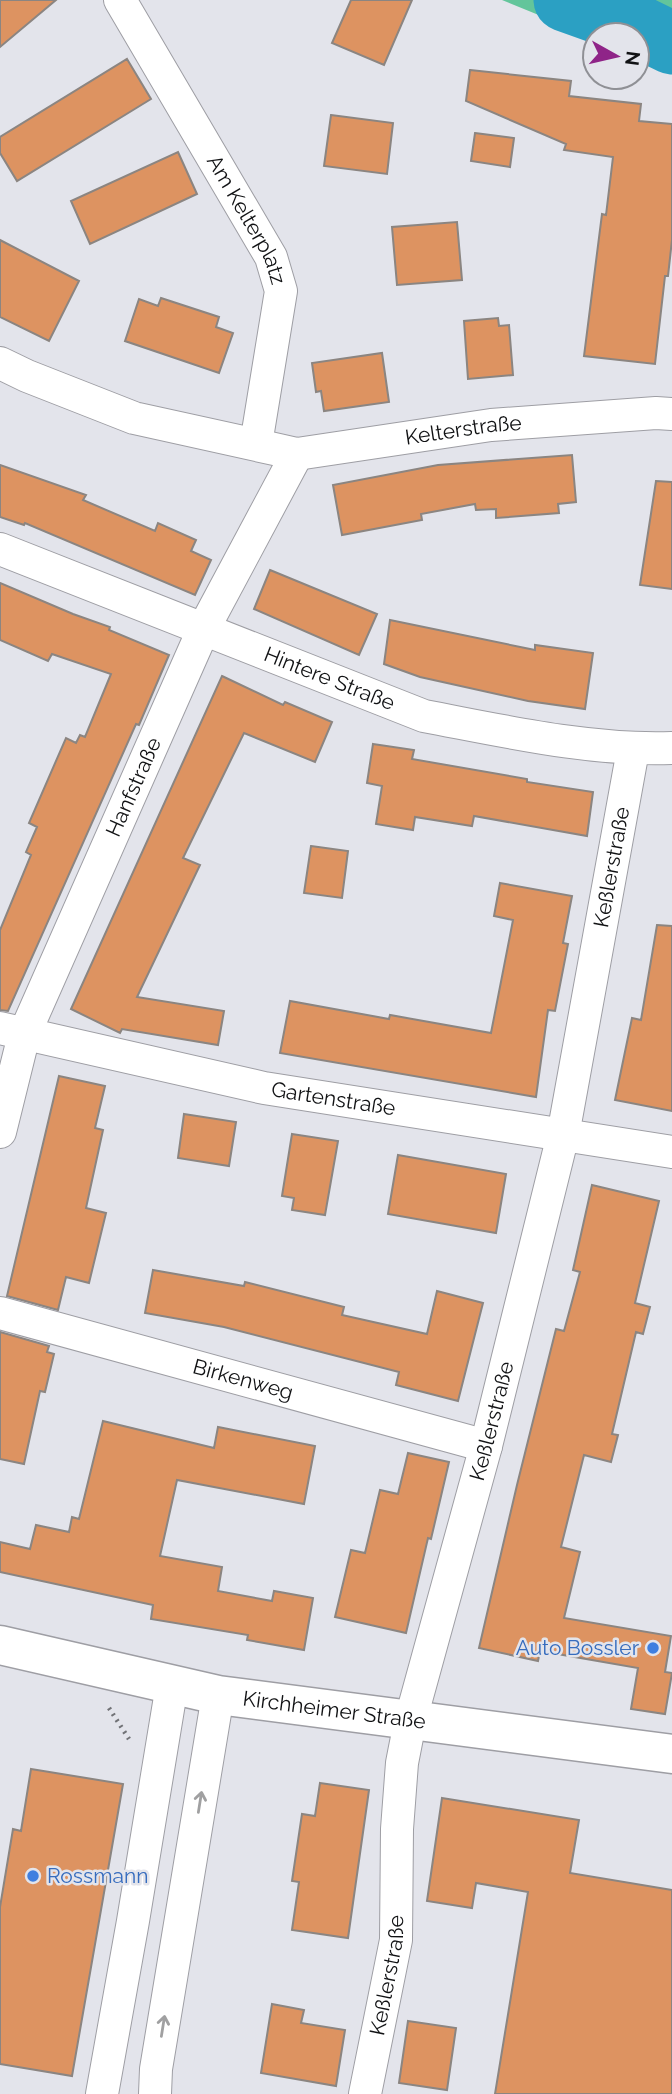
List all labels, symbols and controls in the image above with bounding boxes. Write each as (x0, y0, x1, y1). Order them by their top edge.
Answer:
north arrow (581, 21, 651, 91)
text: N (621, 50, 645, 67)
street label: Am Kelterplatz (202, 150, 291, 287)
street label: Kelterstraße (403, 410, 522, 450)
street label: Hintere Straße (261, 641, 399, 715)
street label: Hanfstraße (100, 733, 166, 840)
street label: Keßlerstraße (588, 805, 634, 929)
street label: Gartenstraße (270, 1076, 397, 1120)
street label: Birkenweg (190, 1353, 296, 1405)
street label: Keßlerstraße (464, 1359, 518, 1483)
place label: Auto Bossler (516, 1635, 640, 1660)
marker: Auto Bossler (645, 1640, 661, 1656)
street label: Kirchheimer Straße (241, 1685, 427, 1734)
one-way arrow (194, 1791, 207, 1814)
place label: Rossmann (47, 1863, 148, 1888)
marker: Rossmann (25, 1868, 41, 1884)
street label: Keßlerstraße (364, 1915, 408, 2038)
one-way arrow (157, 2015, 170, 2038)

